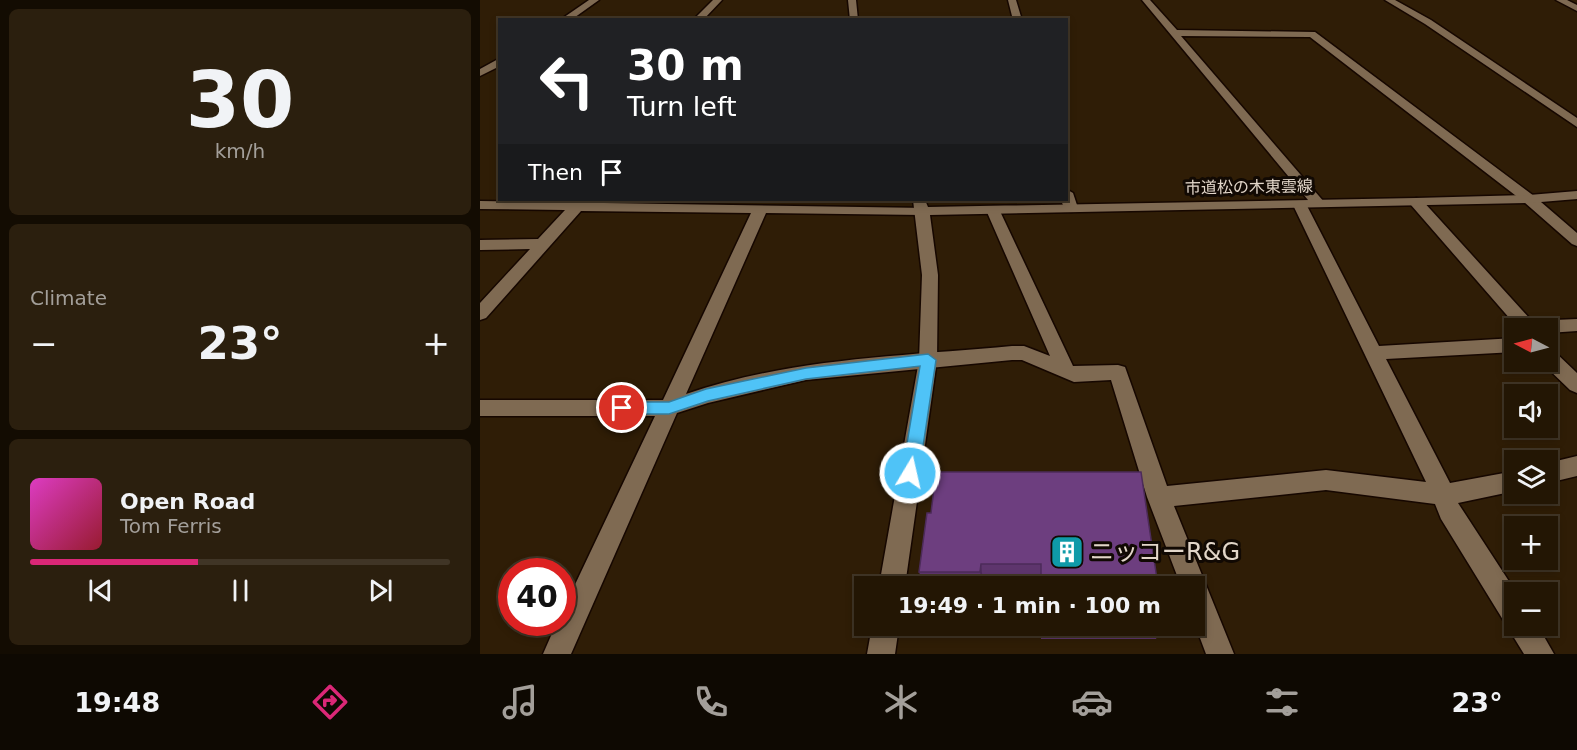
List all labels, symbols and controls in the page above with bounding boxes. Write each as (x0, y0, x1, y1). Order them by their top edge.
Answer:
text: 30 m (627, 41, 744, 90)
icon: left (528, 42, 606, 120)
text: 30 (186, 55, 294, 145)
text: Turn left (627, 91, 737, 122)
text: km/h (215, 139, 265, 163)
icon: arrive (595, 156, 628, 189)
text: Then (528, 160, 583, 185)
street label: 市道松の木東雲線 (1185, 176, 1313, 198)
text: Climate (30, 286, 107, 310)
text: 23° (197, 317, 283, 370)
north arrow (1504, 318, 1558, 372)
map controls (1504, 318, 1558, 636)
text: − (30, 324, 58, 363)
text: + (422, 324, 450, 363)
pin (596, 382, 647, 433)
button: sound (1504, 384, 1558, 438)
icon: arrive (605, 391, 638, 424)
position arrow (878, 441, 942, 505)
button: layers (1504, 450, 1558, 504)
text: Open Road (120, 489, 255, 514)
text: Tom Ferris (120, 514, 222, 538)
button: + (1504, 516, 1558, 570)
building icon: ニッコーR&G (1049, 534, 1085, 570)
place label: ニッコーR&G (1090, 538, 1240, 566)
speed limit sign: 40 (498, 558, 576, 636)
icon: previous (84, 574, 117, 607)
icon: pause (224, 574, 257, 607)
icon: next (364, 574, 397, 607)
button: − (1504, 582, 1558, 636)
text: 19:49 · 1 min · 100 m (898, 593, 1161, 618)
icon: directions (309, 681, 351, 723)
icon: music (499, 681, 541, 723)
icon: phone (690, 681, 732, 723)
icon: climate (880, 681, 922, 723)
icon: car (1071, 681, 1113, 723)
icon: filters (1261, 681, 1303, 723)
text: 19:48 (74, 687, 160, 718)
text: 23° (1452, 687, 1503, 718)

